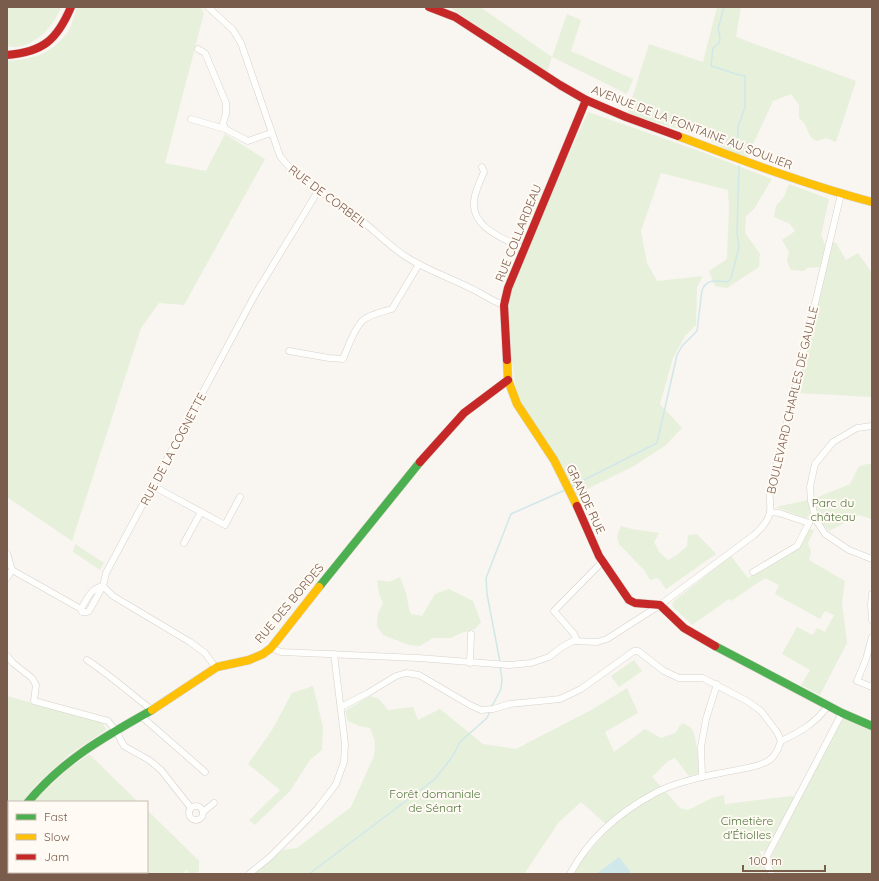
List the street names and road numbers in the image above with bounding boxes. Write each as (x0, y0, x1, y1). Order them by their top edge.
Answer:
street label: AVENUE DE LA FONTAINE AU SOULIER (589, 82, 795, 172)
street label: RUE DE CORBEIL (286, 162, 371, 231)
street label: RUE COLLARDEAU (492, 182, 544, 284)
street label: BOULEVARD CHARLES DE GAULLE (763, 304, 821, 495)
street label: RUE DE LA COGNETTE (137, 390, 209, 508)
street label: GRANDE RUE (563, 462, 609, 536)
street label: RUE DES BORDES (251, 560, 327, 646)

